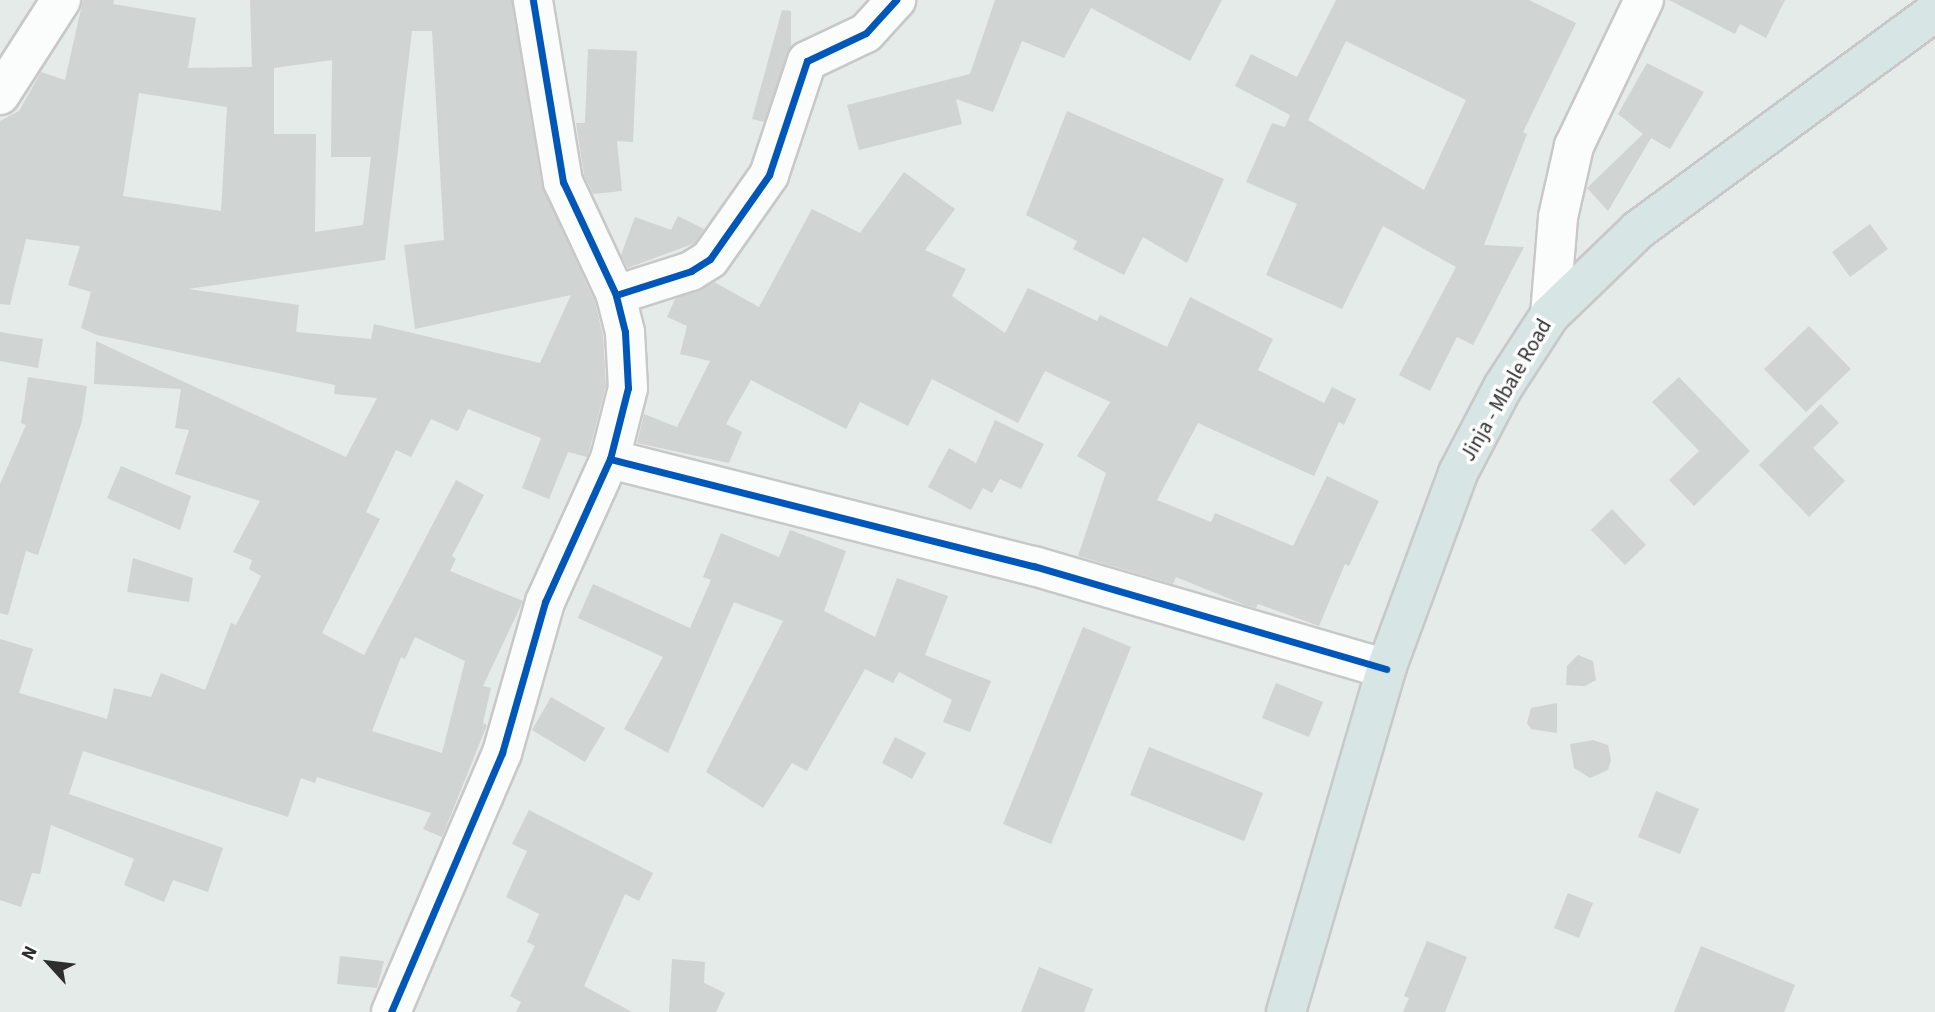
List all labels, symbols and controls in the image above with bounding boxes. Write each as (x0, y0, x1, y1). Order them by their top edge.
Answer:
street label: Jinja - Mbale Road (1455, 315, 1557, 465)
north arrow (14, 928, 84, 998)
text: N (15, 941, 45, 965)

